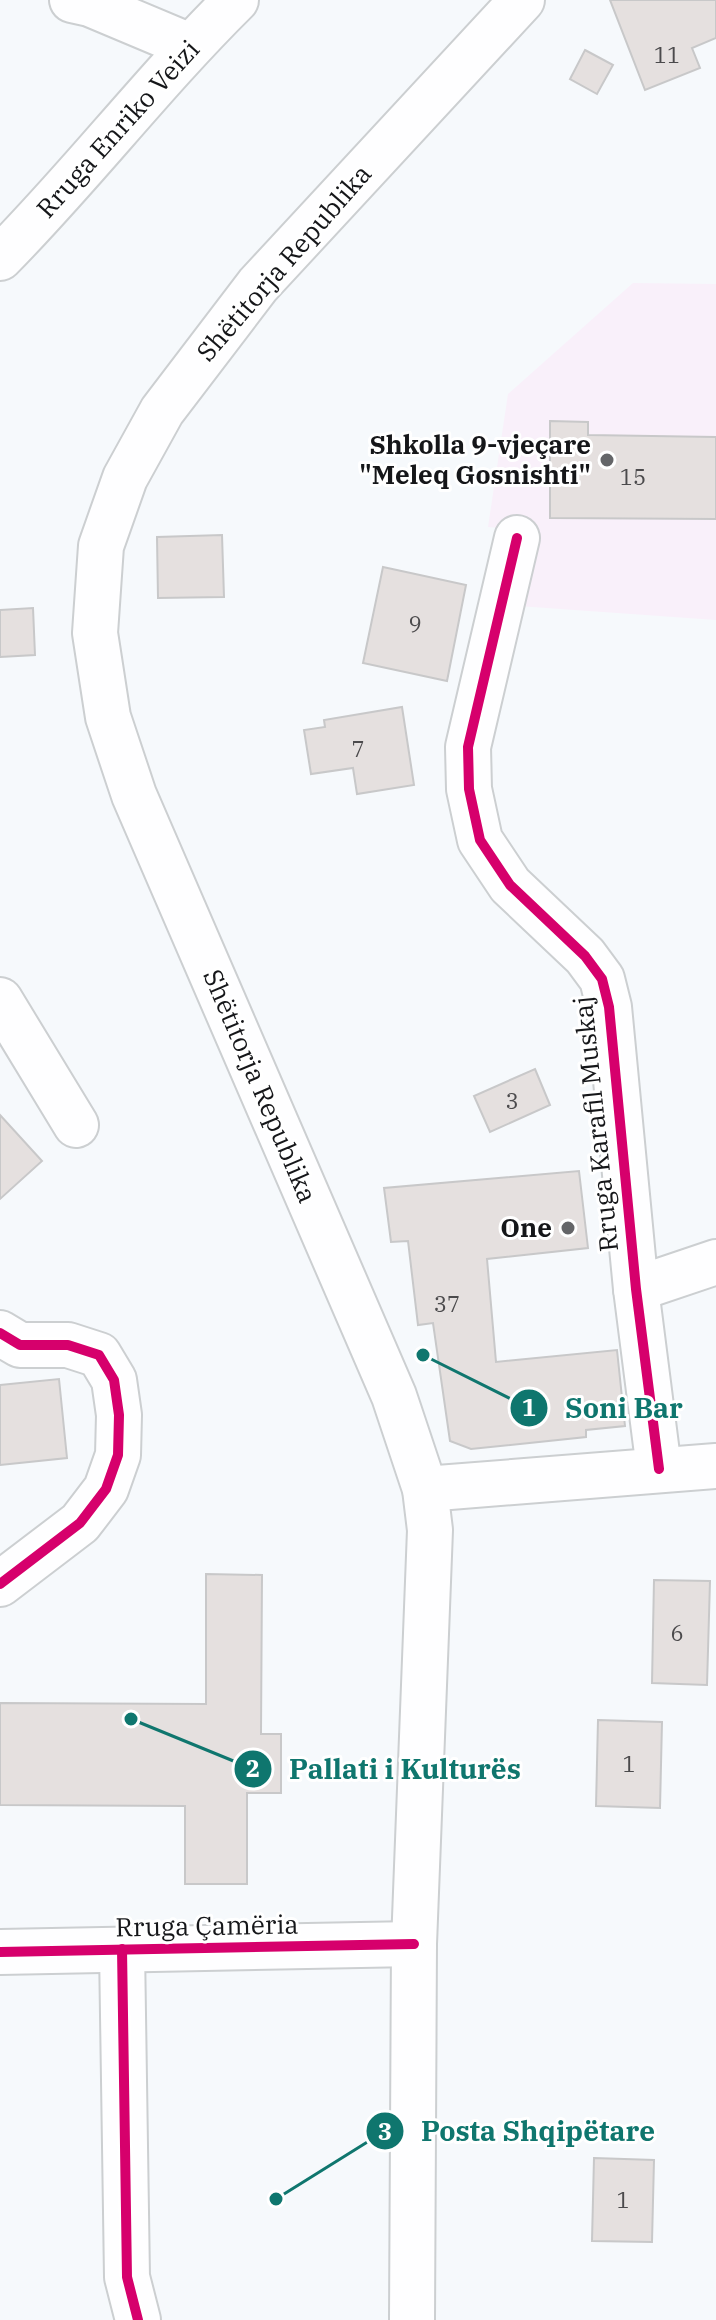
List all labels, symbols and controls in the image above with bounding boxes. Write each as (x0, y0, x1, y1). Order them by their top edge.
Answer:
street label: Rruga Enriko Veizi (28, 32, 206, 224)
house number: 11 (654, 40, 680, 69)
street label: Shëtitorja Republika (188, 157, 378, 368)
place label: Shkolla 9-vjeçare "Meleq Gosnishti" (359, 427, 591, 491)
marker: Shkolla 9-vjeçare "Meleq Gosnishti" (598, 451, 616, 469)
house number: 15 (620, 462, 646, 491)
house number: 9 (408, 609, 422, 638)
house number: 7 (351, 734, 365, 763)
street label: Shëtitorja Republika (196, 964, 325, 1207)
street label: Rruga Karafil Muskaj (565, 995, 625, 1254)
house number: 3 (505, 1086, 519, 1115)
place label: One (500, 1210, 552, 1244)
marker: One (559, 1219, 577, 1237)
house number: 37 (434, 1289, 460, 1318)
callout: Soni Bar (509, 1382, 699, 1434)
text: Soni Bar (565, 1389, 683, 1426)
text: 1 (522, 1391, 536, 1423)
house number: 6 (670, 1618, 684, 1647)
callout: Pallati i Kulturës (233, 1743, 537, 1795)
house number: 1 (622, 1749, 636, 1778)
text: Pallati i Kulturës (289, 1750, 521, 1787)
text: 2 (246, 1752, 260, 1784)
street label: Rruga Çamëria (115, 1906, 299, 1944)
callout: Posta Shqipëtare (365, 2105, 671, 2157)
text: Posta Shqipëtare (421, 2112, 655, 2149)
text: 3 (378, 2115, 392, 2147)
house number: 1 (616, 2185, 630, 2214)

